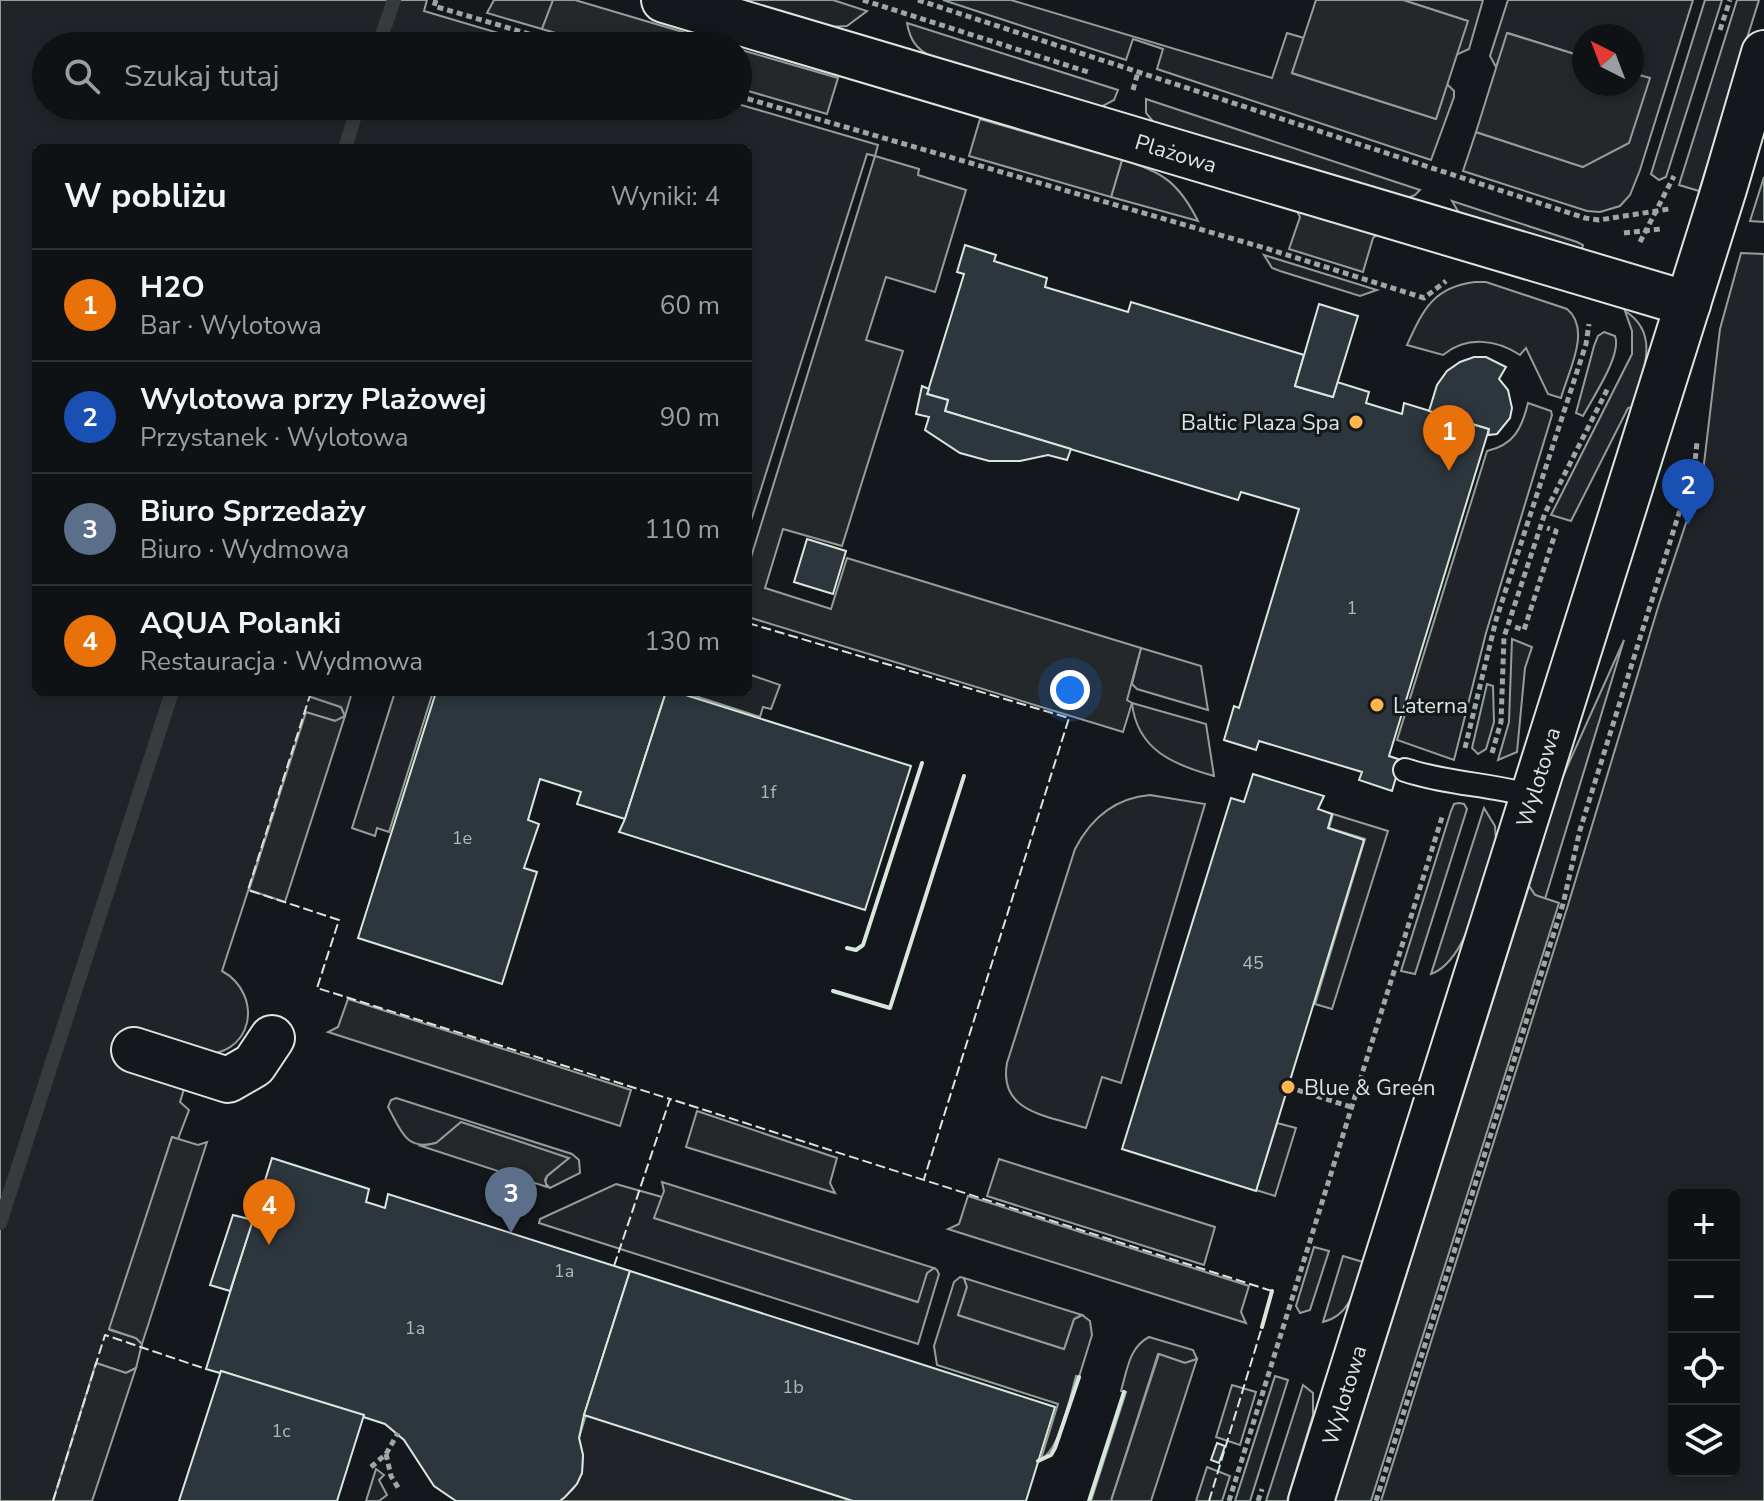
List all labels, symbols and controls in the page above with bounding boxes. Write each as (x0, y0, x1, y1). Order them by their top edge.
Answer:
north arrow (1572, 24, 1644, 96)
search box (32, 32, 752, 120)
icon: search (60, 54, 104, 98)
text: Szukaj tutaj (124, 56, 280, 97)
street label: Plażowa (1131, 127, 1220, 181)
text: W pobliżu (64, 173, 227, 219)
text: Wyniki: 4 (611, 179, 720, 214)
text: H2O (140, 267, 205, 308)
text: 1 (82, 288, 98, 323)
text: 60 m (660, 288, 720, 323)
text: Bar · Wylotowa (140, 308, 322, 343)
text: Wylotowa przy Plażowej (140, 379, 487, 420)
text: 2 (82, 400, 98, 435)
text: 90 m (660, 400, 720, 435)
pin: 1 (1423, 405, 1475, 471)
place label: Baltic Plaza Spa (1181, 408, 1340, 438)
marker: Baltic Plaza Spa (1347, 413, 1365, 431)
text: Przystanek · Wylotowa (140, 420, 408, 455)
pin: 2 (1662, 459, 1714, 525)
text: Biuro Sprzedaży (140, 491, 366, 532)
text: 3 (82, 512, 98, 547)
text: 110 m (644, 512, 720, 547)
text: Biuro · Wydmowa (140, 532, 349, 567)
house number: 1 (1347, 596, 1357, 620)
text: AQUA Polanki (140, 603, 341, 644)
text: 4 (82, 624, 98, 659)
text: 130 m (644, 624, 720, 659)
text: Restauracja · Wydmowa (140, 644, 423, 679)
your location (1050, 670, 1090, 710)
place label: Laterna (1393, 691, 1468, 721)
marker: Laterna (1368, 696, 1386, 714)
street label: Wylotowa (1510, 724, 1568, 831)
house number: 1f (760, 780, 777, 804)
house number: 1e (452, 826, 472, 850)
house number: 45 (1242, 951, 1264, 975)
place label: Blue & Green (1304, 1073, 1436, 1103)
marker: Blue & Green (1279, 1078, 1297, 1096)
pin: 3 (485, 1167, 537, 1233)
pin: 4 (243, 1179, 295, 1245)
map controls (1668, 1189, 1740, 1477)
button: + (1668, 1189, 1740, 1261)
house number: 1a (554, 1259, 574, 1283)
button: − (1668, 1261, 1740, 1333)
house number: 1a (405, 1316, 425, 1340)
button: locate (1668, 1333, 1740, 1405)
street label: Wylotowa (1316, 1342, 1374, 1449)
house number: 1b (782, 1375, 804, 1399)
button: layers (1668, 1405, 1740, 1477)
house number: 1c (271, 1419, 291, 1443)

